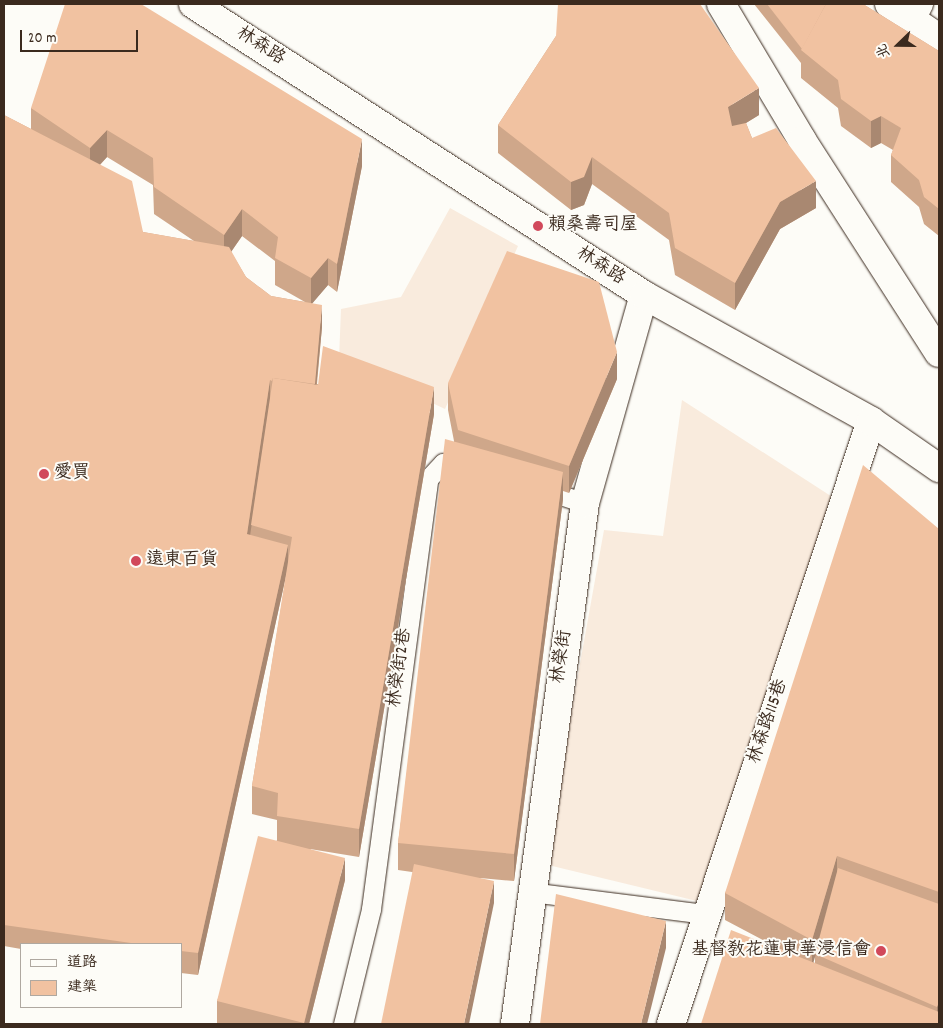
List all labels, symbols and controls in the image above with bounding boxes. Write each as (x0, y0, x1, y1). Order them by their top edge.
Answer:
scale bar (22, 20, 140, 52)
north arrow (873, 20, 923, 70)
street label: 林森路 (231, 23, 289, 71)
text: 20 m (28, 28, 56, 50)
text: 北 (872, 40, 896, 61)
place label: 賴桑壽司屋 (548, 215, 638, 237)
marker: 賴桑壽司屋 (532, 220, 544, 232)
street label: 林森路 (571, 243, 629, 291)
place label: 愛買 (54, 463, 90, 485)
marker: 愛買 (38, 468, 50, 480)
place label: 遠東百貨 (146, 550, 218, 572)
marker: 遠東百貨 (130, 555, 142, 567)
street label: 林榮街2巷 (385, 627, 417, 709)
street label: 林榮街 (549, 629, 577, 685)
street label: 林森路115巷 (744, 677, 794, 767)
place label: 基督教花蓮東華浸信會 (691, 940, 871, 962)
legend (20, 943, 182, 1008)
marker: 基督教花蓮東華浸信會 (875, 945, 887, 957)
text: 道路 (67, 952, 97, 974)
text: 建築 (67, 977, 97, 999)

